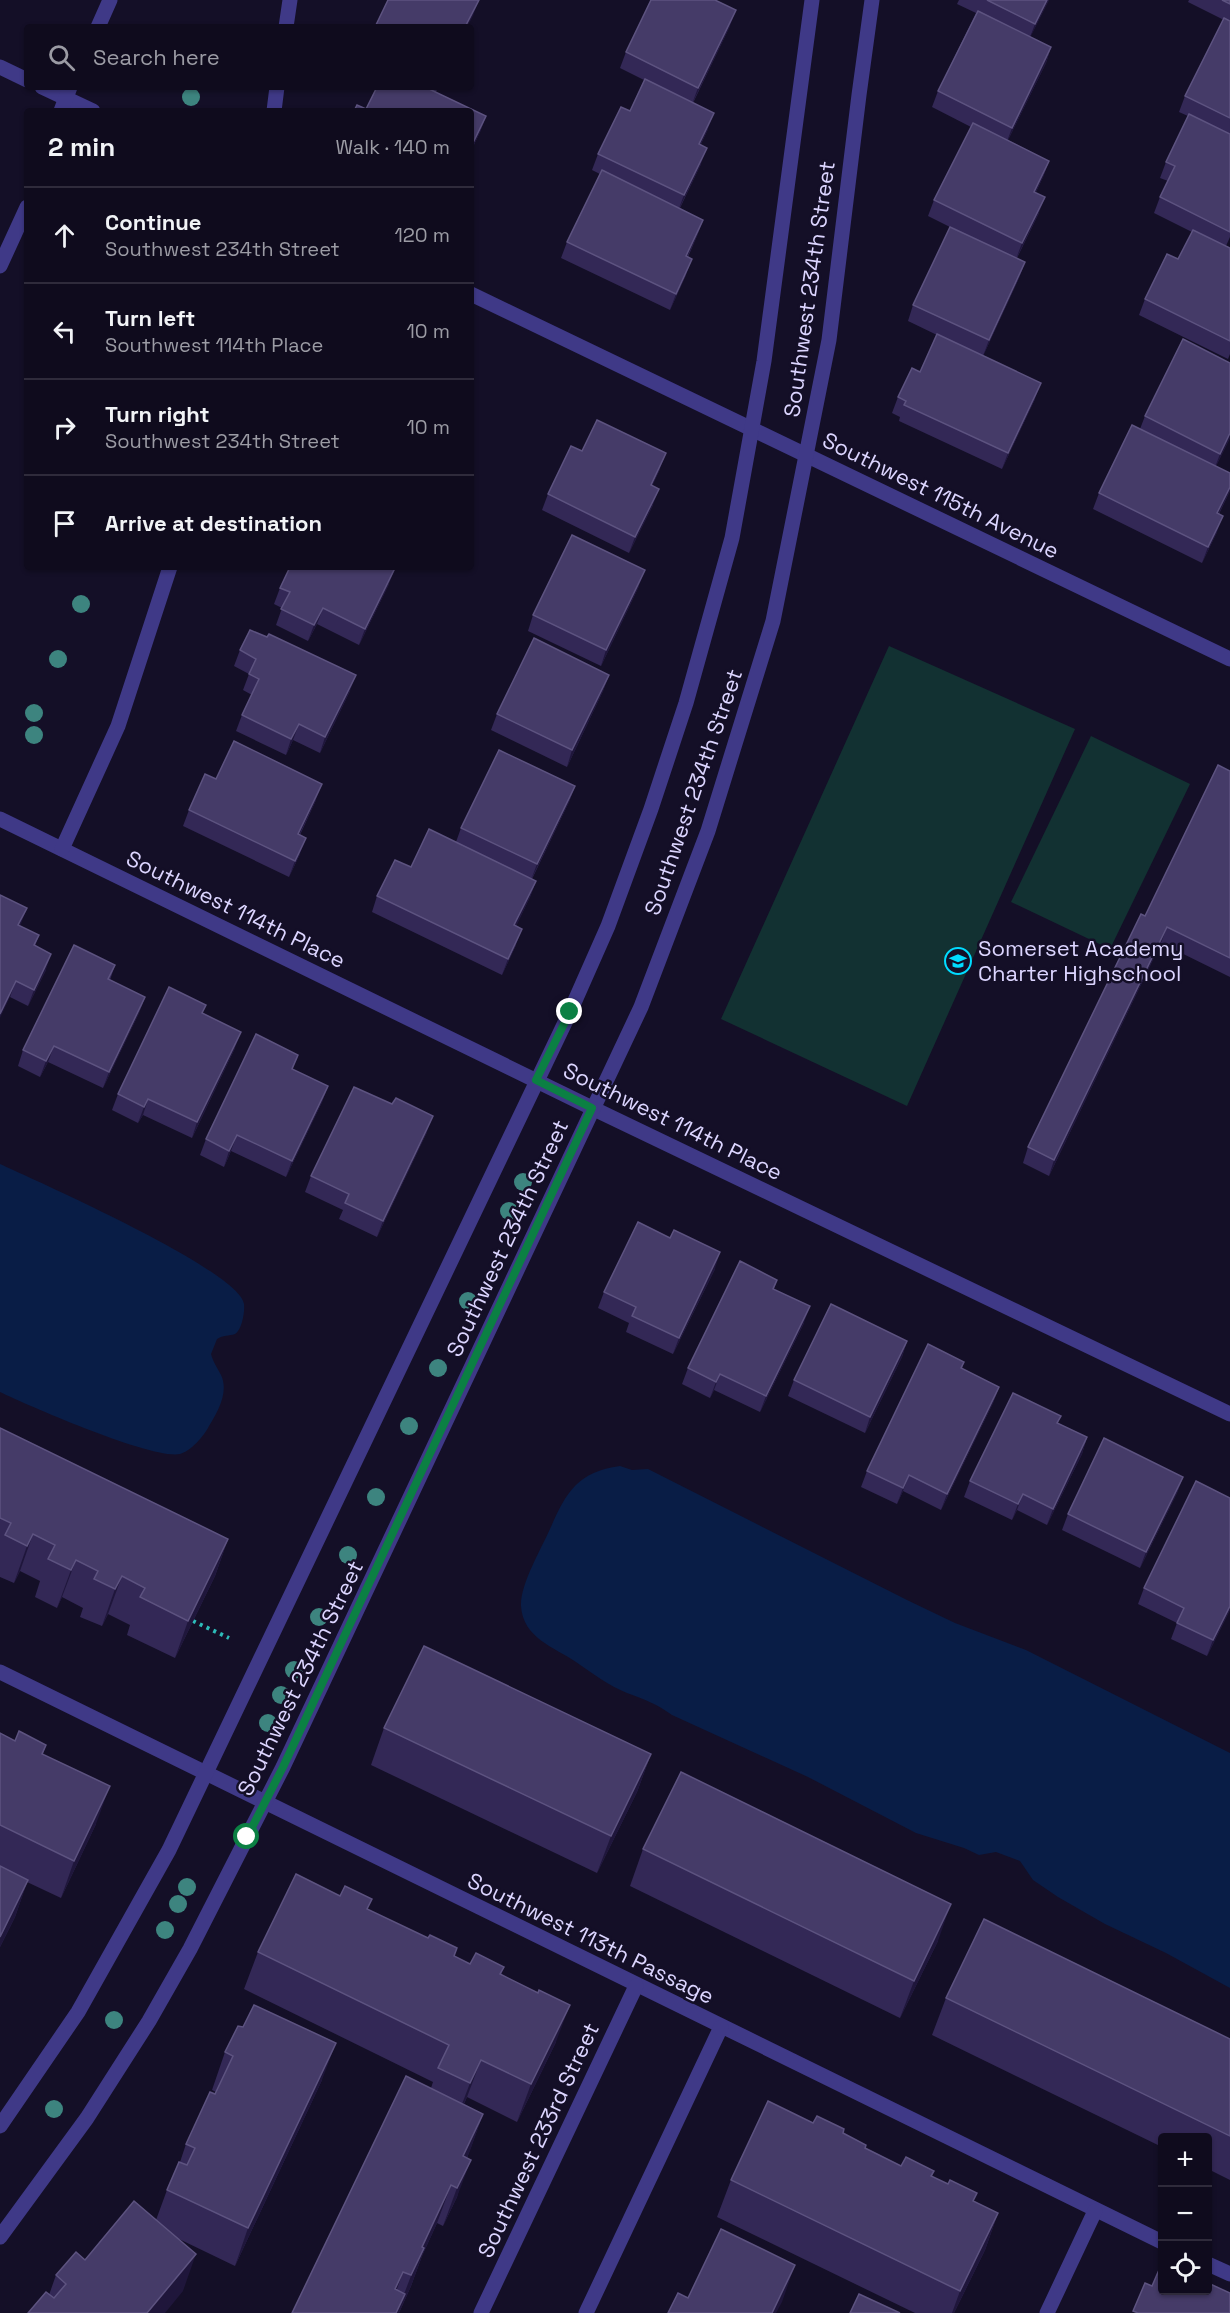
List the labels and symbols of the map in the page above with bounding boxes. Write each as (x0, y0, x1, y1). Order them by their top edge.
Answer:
street label: Southwest 234th Street (777, 159, 841, 419)
street label: Southwest 115th Avenue (818, 425, 1064, 565)
street label: Southwest 234th Street (638, 665, 748, 919)
street label: Southwest 114th Place (122, 844, 350, 974)
place label: Somerset Academy Charter Highschool (978, 934, 1184, 987)
school or university icon: Somerset Academy Charter Highschool (943, 946, 973, 976)
route end (556, 998, 582, 1024)
street label: Southwest 114th Place (559, 1056, 787, 1186)
street label: Southwest 234th Street (440, 1115, 574, 1361)
street label: Southwest 234th Street (231, 1556, 369, 1800)
route start (233, 1823, 259, 1849)
street label: Southwest 113th Passage (463, 1866, 719, 2010)
street label: Southwest 233rd Street (471, 2018, 605, 2262)

